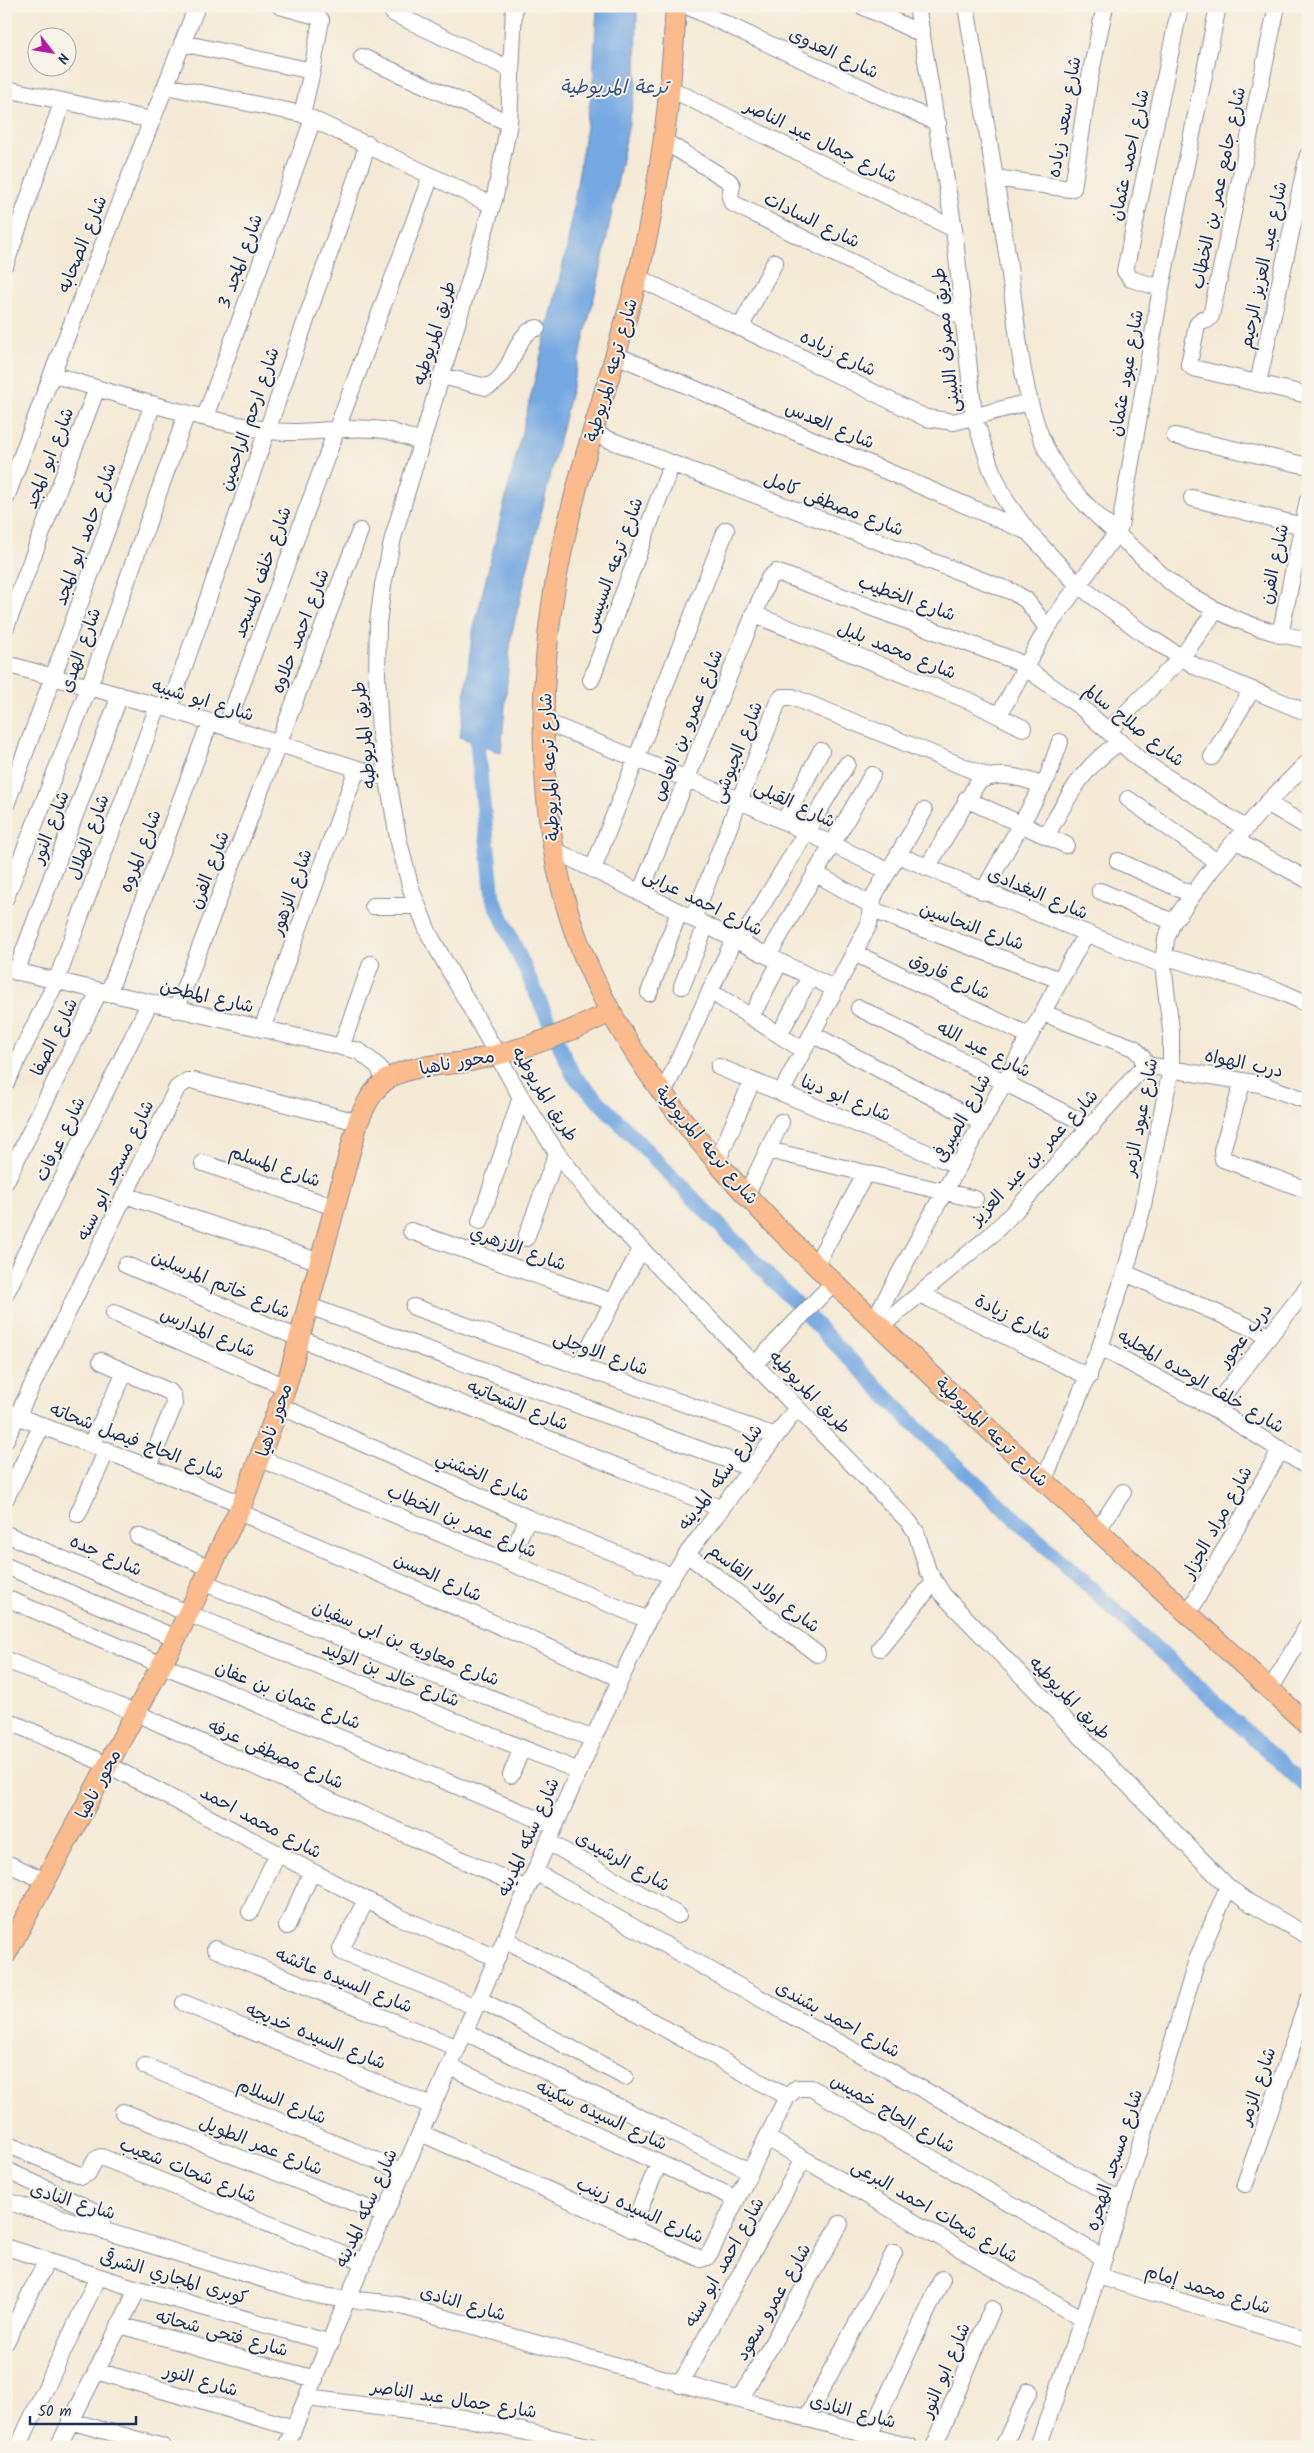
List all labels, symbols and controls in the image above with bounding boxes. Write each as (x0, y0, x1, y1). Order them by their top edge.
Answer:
street label: شارع العدوى (784, 21, 883, 88)
north arrow (28, 28, 78, 78)
text: N (50, 49, 74, 68)
street label: شارع سعد زياده (1041, 54, 1090, 180)
water label: ترعة المريوطية (560, 73, 671, 103)
street label: شارع جامع عمر بن الخطاب (1184, 85, 1255, 292)
street label: شارع احمد عثمان (1102, 87, 1159, 224)
street label: شارع جمال عبد الناصر (737, 92, 902, 192)
street label: شارع عبد العزيز الرحيم (1233, 179, 1296, 352)
street label: شارع السادات (758, 185, 864, 257)
street label: شارع الصحابه (51, 191, 116, 298)
street label: شارع المجد 3 (211, 210, 272, 313)
street label: طريق مصرف اللبينى (925, 266, 970, 414)
street label: طريق المريوطيه (406, 278, 465, 389)
street label: شارع ترعه المريوطية (578, 295, 647, 446)
street label: شارع عبود عثمان (1102, 308, 1153, 439)
street label: شارع زياده (794, 323, 881, 385)
street label: شارع ارحم الراحمين (212, 344, 289, 495)
street label: شارع العدس (780, 395, 879, 458)
street label: شارع ابو المجد (18, 404, 83, 513)
street label: شارع حامد ابو المجد (47, 459, 126, 610)
street label: شارع مصطفى كامل (759, 465, 908, 545)
street label: شارع ترعه السيسى (576, 494, 652, 637)
street label: شارع خلف المسجد (226, 503, 301, 642)
street label: شارع الفرن (1253, 521, 1298, 607)
street label: شارع احمد حلاوه (264, 565, 338, 698)
street label: شارع الخطيب (854, 568, 959, 631)
street label: شارع الهدى (53, 604, 110, 697)
street label: شارع محمد بلبل (833, 614, 960, 688)
street label: شارع عمرو بن العاص (645, 645, 732, 806)
street label: شارع ابو شيبه (148, 672, 257, 731)
street label: شارع صلاح سالم (1076, 677, 1190, 775)
street label: طريق المريوطيه (345, 680, 386, 790)
street label: شارع ترعه المريوطية (532, 692, 569, 842)
street label: شارع الجيوشى (705, 697, 772, 808)
street label: شارع القبلى (749, 774, 840, 837)
street label: شارع النور (24, 787, 79, 870)
street label: شارع الهلال (61, 791, 118, 884)
street label: شارع المروه (112, 806, 170, 897)
street label: شارع الفرن (182, 827, 239, 914)
street label: شارع الزهور (263, 845, 322, 941)
street label: شارع البغدادى (983, 860, 1092, 929)
street label: شارع احمد عرابى (637, 862, 767, 945)
street label: شارع النحاسين (915, 895, 1028, 960)
street label: شارع فاروق (904, 946, 995, 1009)
street label: شارع المطحن (157, 973, 257, 1022)
street label: شارع الصفا (24, 993, 87, 1082)
street label: شارع عبد الله (931, 1014, 1035, 1086)
street label: طريق المريوطيه (503, 1041, 585, 1148)
street label: درب الهواه (1202, 1042, 1286, 1087)
street label: محور ناهيا (417, 1043, 497, 1084)
street label: شارع عبود الزمر (1115, 1056, 1167, 1181)
street label: شارع ابو دينا (796, 1068, 895, 1131)
street label: شارع الصيرفى (927, 1069, 1000, 1169)
street label: شارع ترعه المريوطية (647, 1080, 765, 1212)
street label: شارع عمر بن عبد العزيز (962, 1083, 1106, 1234)
street label: شارع عرفات (28, 1092, 94, 1187)
street label: شارع مسجد ابو سنه (70, 1095, 163, 1246)
street label: شارع المسلم (225, 1138, 324, 1197)
street label: شارع الازهري (465, 1219, 570, 1280)
street label: شارع خاتم المرسلين (146, 1243, 294, 1328)
street label: شارع زيادة (969, 1287, 1056, 1349)
street label: درب عجور (1210, 1297, 1281, 1376)
street label: شارع المدارس (155, 1300, 260, 1367)
street label: شارع خلف الوحده المحليه (1111, 1323, 1289, 1442)
street label: شارع الاوجلى (549, 1324, 652, 1385)
street label: طريق المريوطيه (761, 1344, 857, 1442)
street label: شارع ترعه المريوطية (927, 1371, 1054, 1495)
street label: شارع الشحاتيه (462, 1373, 573, 1440)
street label: محور ناهيا (249, 1380, 301, 1461)
street label: شارع الحاج فيصل شحاته (45, 1396, 228, 1489)
street label: شارع سكه المدينه (671, 1418, 771, 1538)
street label: شارع الخشني (431, 1444, 534, 1511)
street label: شارع مراد الجزار (1174, 1461, 1261, 1586)
street label: شارع عمر بن الخطاب (382, 1478, 541, 1567)
street label: شارع جده (64, 1528, 146, 1585)
street label: شارع اولاد القاسم (701, 1537, 826, 1641)
street label: شارع الحسن (388, 1546, 486, 1611)
street label: شارع معاويه بن ابى سفيان (307, 1593, 504, 1695)
street label: شارع خالد بن الوليد (317, 1635, 464, 1716)
street label: طريق المريوطيه (1021, 1650, 1117, 1748)
street label: شارع عثمان بن عفان (210, 1654, 365, 1739)
street label: شارع مصطفى عرفه (203, 1712, 348, 1798)
street label: محور ناهيا (69, 1744, 130, 1825)
street label: شارع سكه المدينه (490, 1773, 569, 1902)
street label: شارع محمد احمد (194, 1779, 327, 1868)
street label: شارع الرشيدى (569, 1824, 675, 1900)
street label: شارع السيده عائشه (270, 1941, 416, 2022)
street label: شارع احمد بشندى (769, 1974, 905, 2067)
street label: شارع السيده خديجه (241, 1996, 390, 2079)
street label: شارع الزمر (1231, 2044, 1285, 2131)
street label: شارع الحاج خميس (824, 2067, 960, 2162)
street label: شارع السلام (232, 2071, 331, 2134)
street label: شارع السيده سكينه (531, 2073, 672, 2160)
street label: شارع مسجد الهجره (1079, 2086, 1152, 2235)
street label: شارع عمر الطويل (194, 2108, 327, 2184)
street label: شارع شحات شعيب (114, 2131, 260, 2212)
street label: شارع سكه المدينه (328, 2144, 407, 2273)
street label: شارع شحات احمد البرعى (845, 2153, 1023, 2272)
street label: شارع السيده زينب (571, 2170, 708, 2252)
street label: شارع النادى (26, 2176, 119, 2229)
street label: شارع احمد ابو سنه (677, 2192, 773, 2333)
street label: شارع عمرو سعود (729, 2238, 820, 2367)
street label: كوبرى المجاري الشرقى (96, 2243, 251, 2314)
street label: شارع محمد إمام (1141, 2258, 1274, 2323)
street label: شارع النادى (416, 2278, 509, 2331)
street label: شارع فتحى شحاته (152, 2303, 291, 2366)
street label: شارع ابو النور (913, 2318, 979, 2425)
street label: شارع النور (158, 2357, 241, 2406)
street label: شارع جمال عبد الناصر (367, 2373, 539, 2428)
street label: شارع النادى (806, 2387, 899, 2438)
scale bar (30, 2393, 136, 2425)
text: 50 m (38, 2400, 72, 2424)

